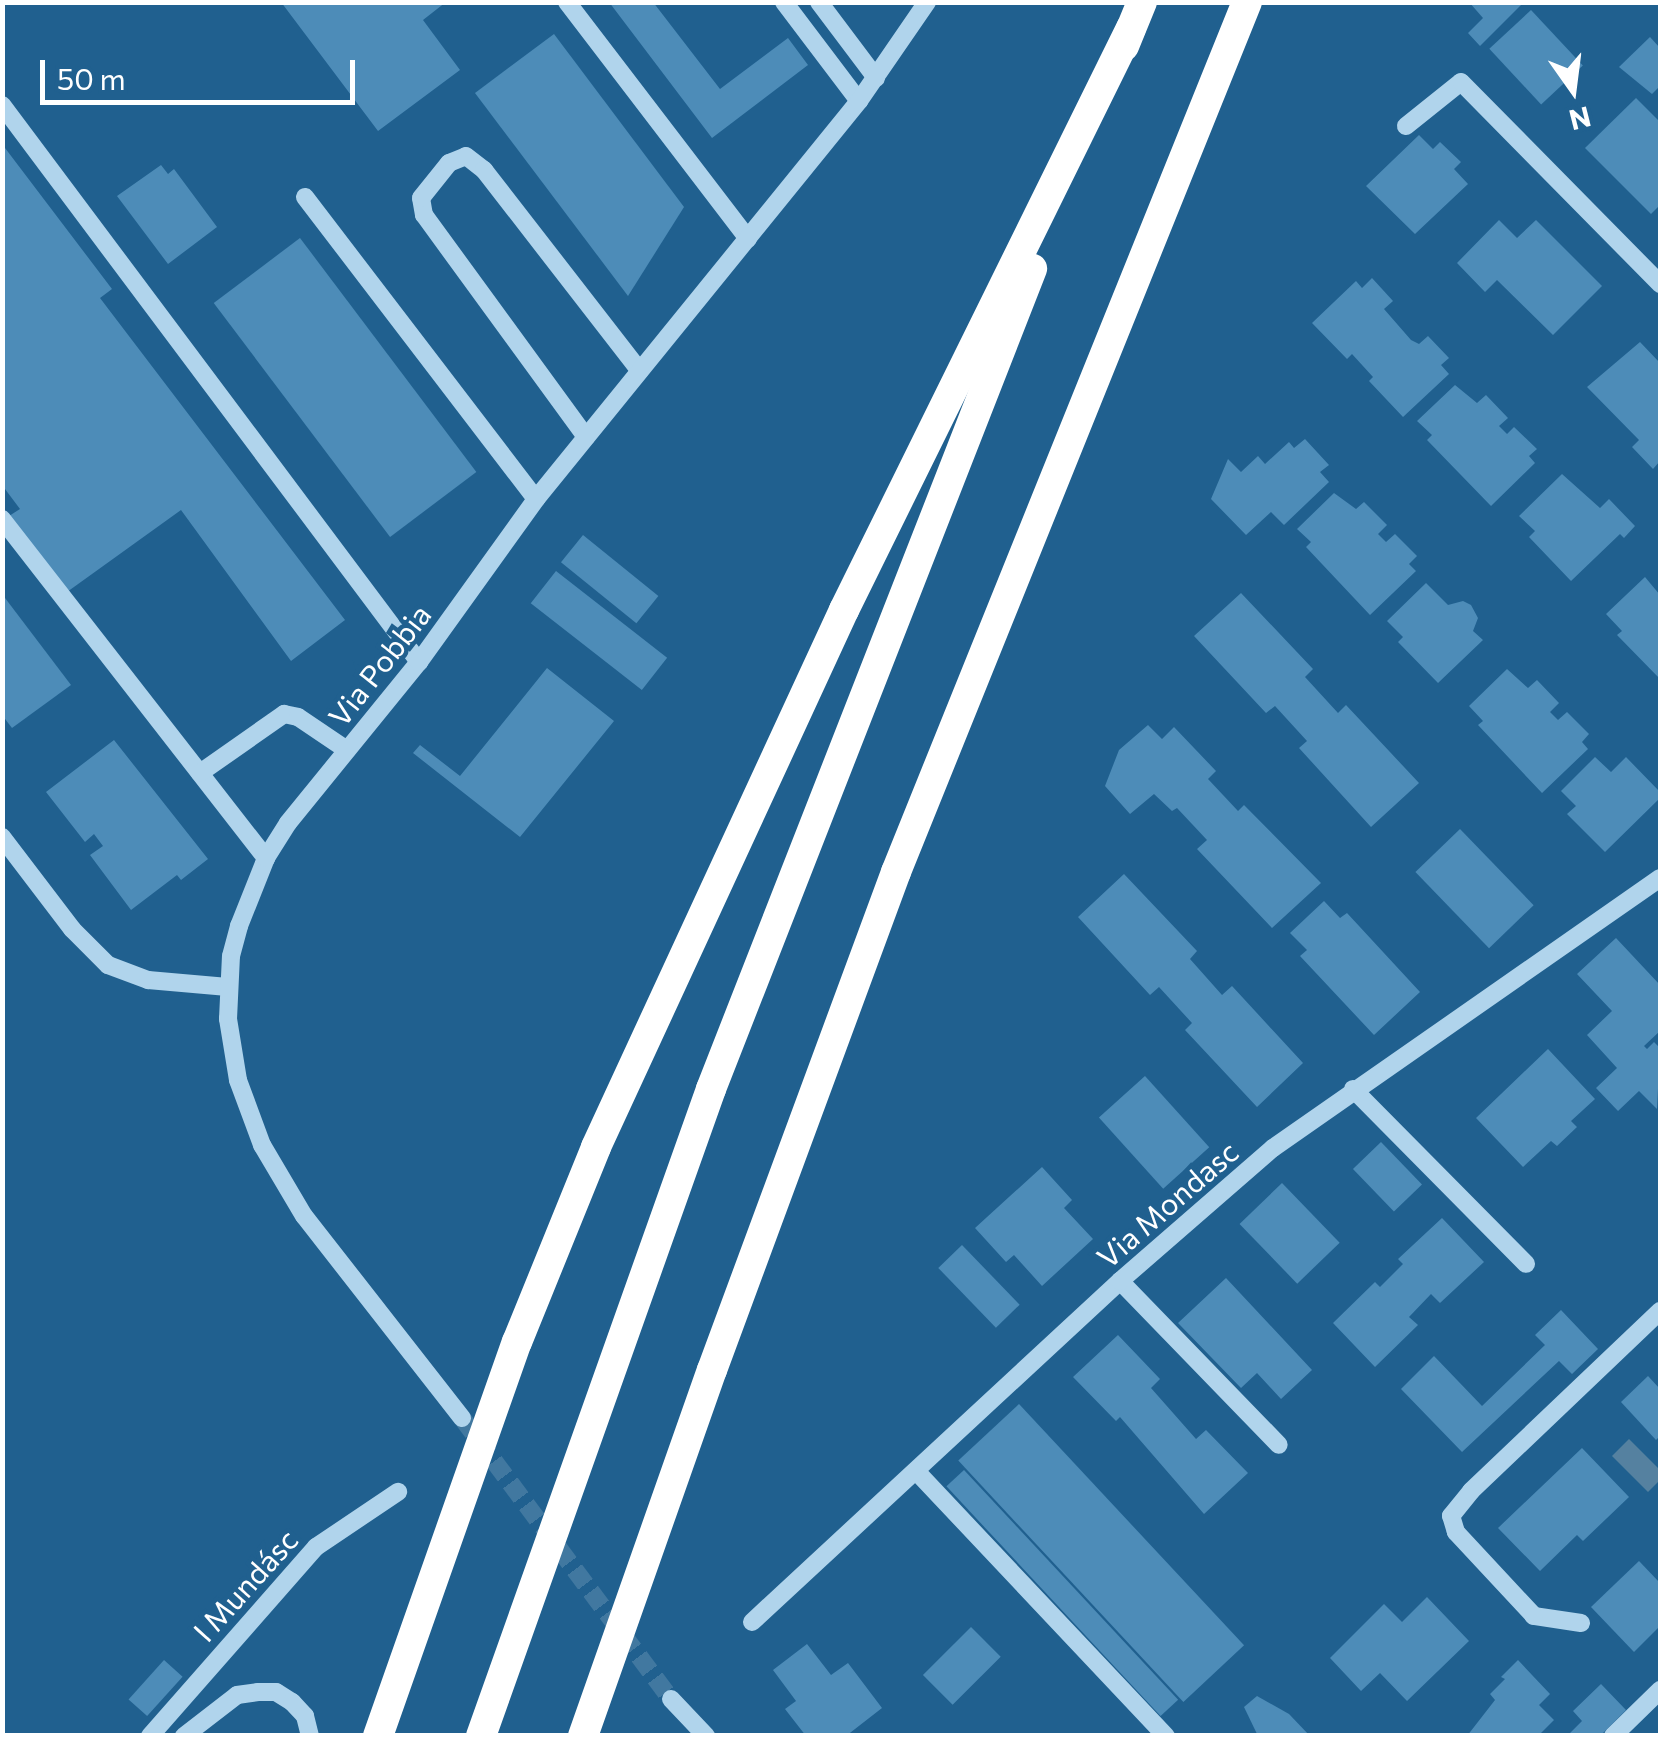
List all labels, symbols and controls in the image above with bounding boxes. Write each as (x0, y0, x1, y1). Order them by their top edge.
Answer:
scale bar (45, 40, 360, 102)
north arrow (1523, 40, 1623, 140)
text: 50 m (57, 59, 126, 96)
text: N (1566, 100, 1595, 138)
street label: Via Pobbia (320, 597, 438, 733)
street label: Via Mondasc (1089, 1133, 1245, 1275)
street label: I Mundásc (185, 1522, 305, 1648)

